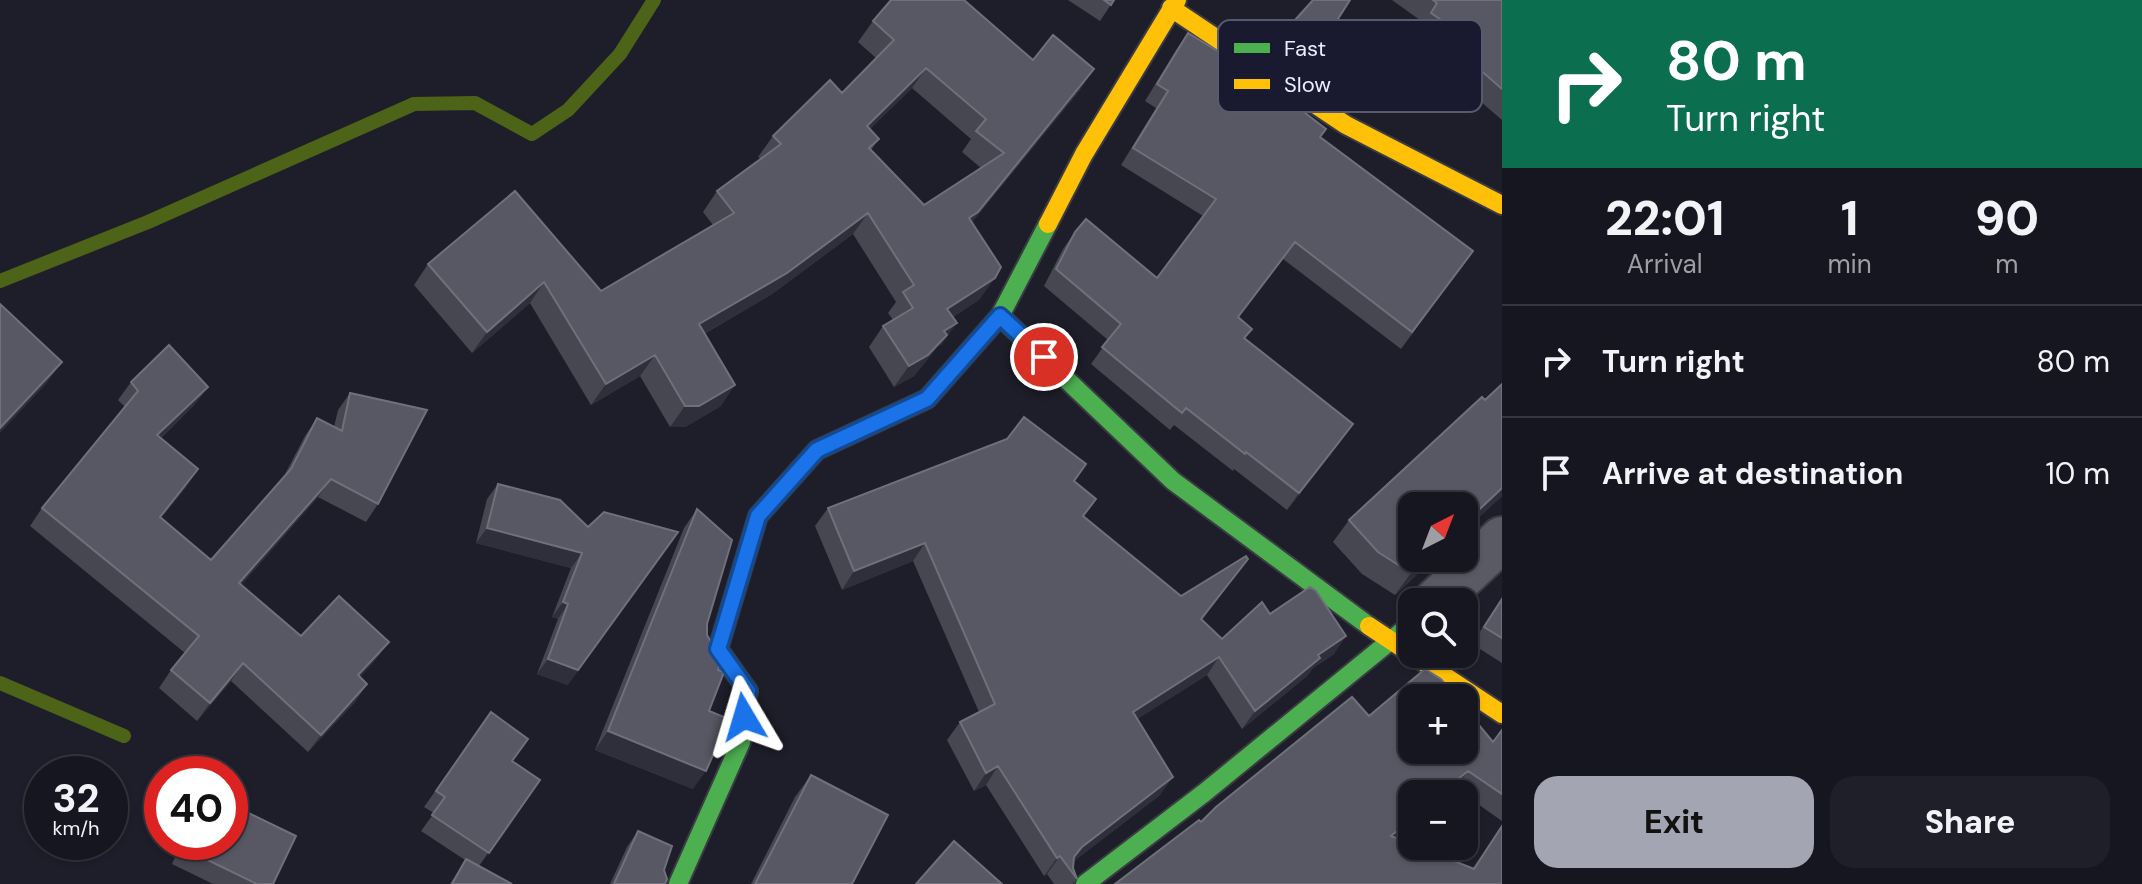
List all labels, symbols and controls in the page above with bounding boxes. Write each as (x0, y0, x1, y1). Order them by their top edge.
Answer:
legend (1218, 20, 1482, 112)
text: 80 m (1666, 24, 1807, 97)
icon: right (1534, 32, 1638, 136)
text: Fast (1284, 34, 1326, 63)
text: Slow (1284, 70, 1331, 99)
text: Turn right (1666, 95, 1825, 142)
text: 22:01 (1605, 187, 1725, 250)
text: 1 (1841, 187, 1858, 250)
text: 90 (1975, 187, 2039, 250)
text: Arrival (1627, 247, 1703, 281)
text: min (1827, 247, 1872, 281)
text: m (1995, 247, 2018, 281)
pin (1010, 323, 1078, 391)
icon: arrive (1022, 335, 1066, 379)
icon: right (1534, 339, 1578, 383)
text: Turn right (1602, 342, 1745, 381)
text: 80 m (2037, 342, 2110, 381)
icon: arrive (1534, 451, 1578, 495)
text: Arrive at destination (1602, 454, 1903, 493)
text: 10 m (2045, 454, 2110, 493)
north arrow (1398, 492, 1478, 572)
map controls (1398, 492, 1478, 860)
button: search (1398, 588, 1478, 668)
position arrow (702, 675, 786, 759)
button: + (1398, 684, 1478, 764)
speed limit sign: 40 (144, 756, 248, 860)
text: 32 (52, 772, 100, 824)
button: Exit (1534, 776, 1814, 868)
button: Share (1830, 776, 2110, 868)
button: − (1398, 780, 1478, 860)
text: km/h (52, 815, 100, 841)

